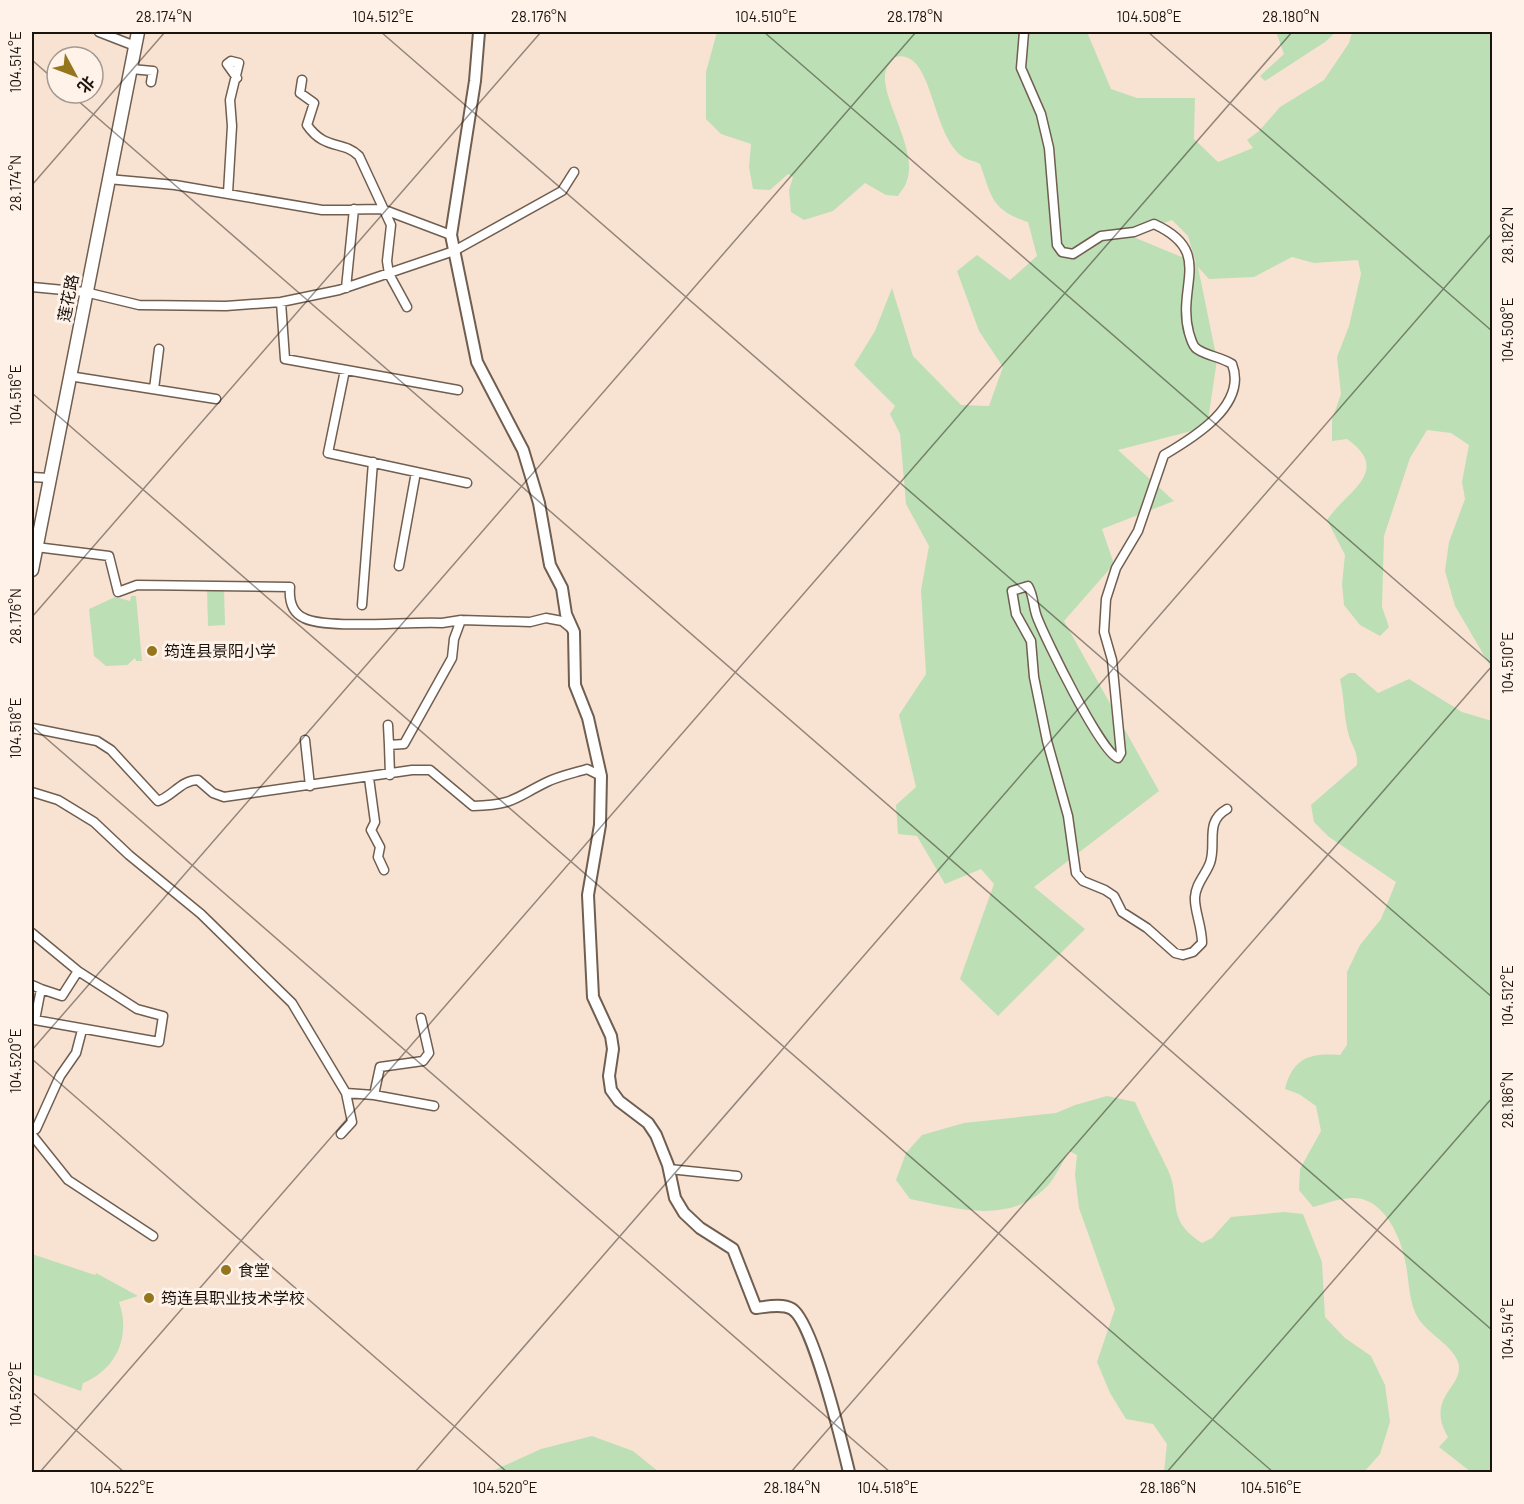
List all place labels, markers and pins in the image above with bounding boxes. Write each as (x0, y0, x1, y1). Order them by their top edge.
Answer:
place label: 筠连县景阳小学 (164, 641, 276, 660)
marker: 筠连县景阳小学 (145, 644, 159, 658)
place label: 食堂 (238, 1260, 270, 1279)
marker: 食堂 (219, 1263, 233, 1277)
place label: 筠连县职业技术学校 (161, 1288, 305, 1307)
marker: 筠连县职业技术学校 (142, 1291, 156, 1305)

